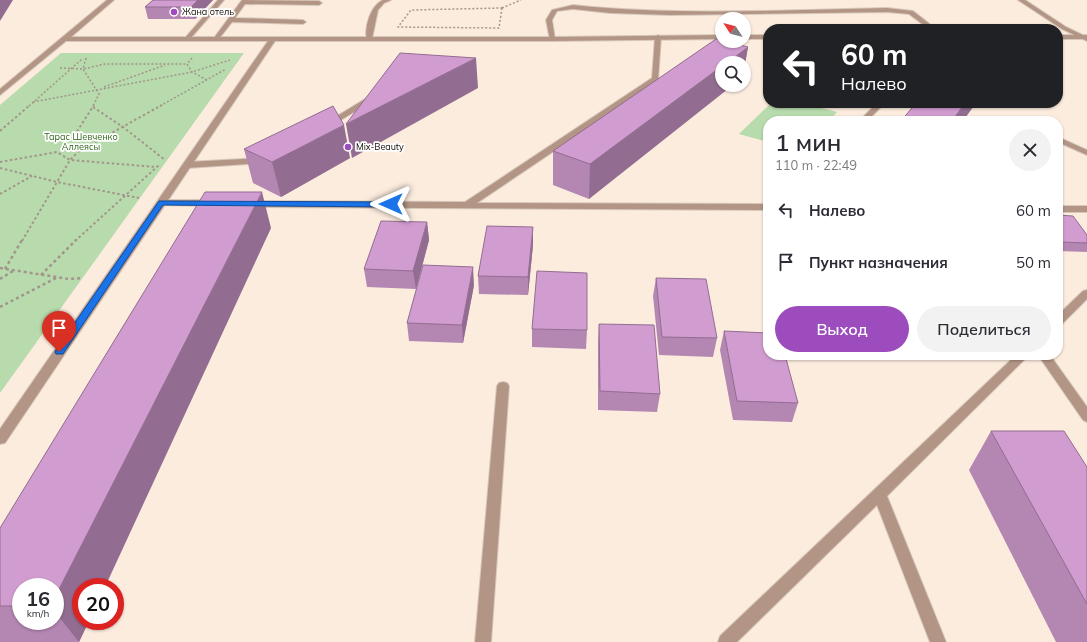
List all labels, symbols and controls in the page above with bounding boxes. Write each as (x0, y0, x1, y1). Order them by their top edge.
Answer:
place label: Жана отель (182, 6, 234, 17)
marker: Жана отель (169, 7, 179, 17)
north arrow (715, 12, 751, 48)
map controls (715, 12, 751, 92)
text: 60 m (841, 37, 907, 72)
icon: left (775, 40, 827, 92)
button: search (715, 56, 751, 92)
text: Налево (841, 72, 907, 95)
text: 1 мин (775, 127, 841, 157)
button: close (1009, 129, 1051, 171)
park label: Тарас Шевченко Аллеясы (44, 131, 118, 152)
place label: Mix-Beauty (356, 141, 404, 153)
marker: Mix-Beauty (343, 142, 353, 152)
text: 110 m · 22:49 (775, 157, 857, 173)
position arrow (370, 183, 412, 225)
icon: left (775, 199, 797, 221)
text: Налево (809, 201, 865, 220)
text: 60 m (1016, 201, 1051, 220)
icon: arrive (775, 251, 797, 273)
text: Пункт назначения (809, 253, 948, 272)
text: 50 m (1016, 253, 1051, 272)
button: Выход (775, 306, 909, 352)
button: Поделиться (917, 306, 1051, 352)
pin (42, 311, 76, 352)
icon: arrive (48, 317, 70, 339)
speed limit sign: 20 (72, 578, 124, 630)
text: 16 (26, 586, 50, 611)
text: km/h (27, 607, 49, 620)

